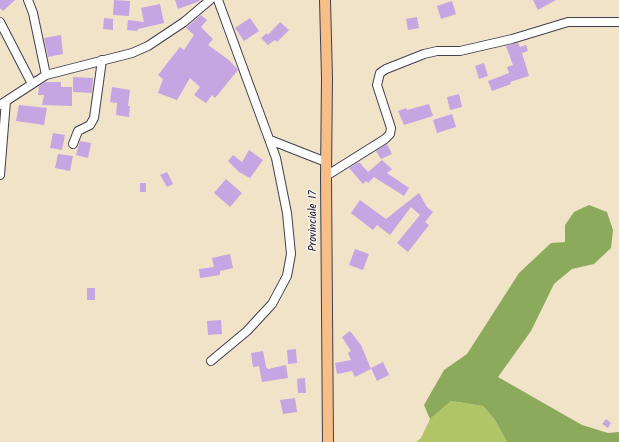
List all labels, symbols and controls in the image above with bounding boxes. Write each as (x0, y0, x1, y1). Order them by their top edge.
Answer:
street label: Provinciale 17 (307, 191, 321, 251)

